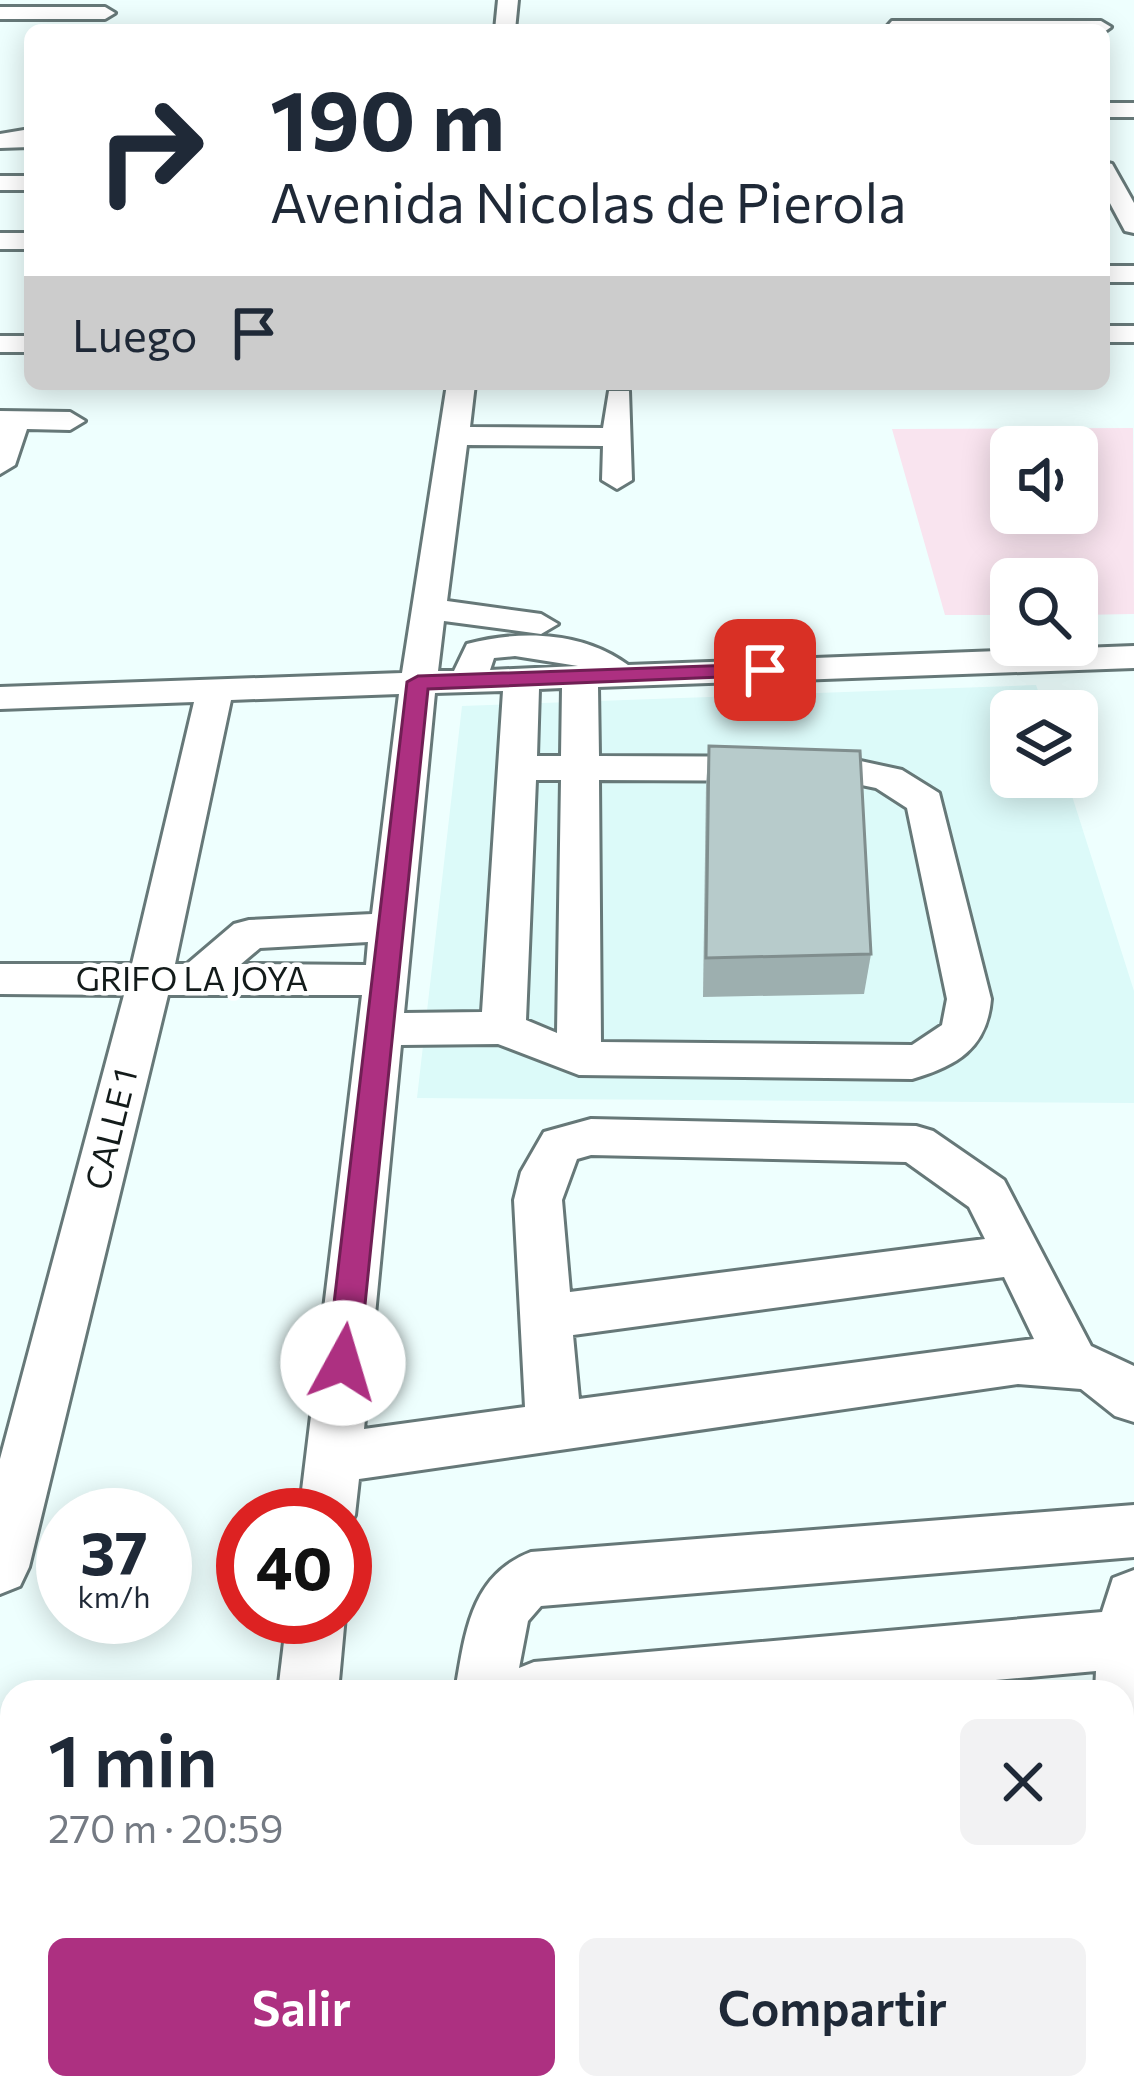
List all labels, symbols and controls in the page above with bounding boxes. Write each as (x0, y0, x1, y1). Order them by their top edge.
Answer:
text: 190 m (270, 66, 505, 168)
icon: right (72, 72, 228, 228)
text: Avenida Nicolas de Pierola (270, 168, 907, 234)
icon: arrive (221, 300, 287, 366)
text: Luego (72, 306, 197, 361)
map controls (990, 426, 1098, 798)
button: sound (990, 426, 1098, 534)
button: search (990, 558, 1098, 666)
pin (714, 619, 816, 721)
icon: arrive (732, 637, 798, 703)
button: layers (990, 690, 1098, 798)
street label: GRIFO LA JOYA (76, 957, 308, 998)
street label: CALLE 1 (75, 1064, 144, 1193)
position arrow (280, 1300, 406, 1426)
speed limit sign: 40 (216, 1488, 372, 1644)
text: 37 (80, 1514, 148, 1587)
text: km/h (78, 1577, 150, 1614)
text: 1 min (48, 1714, 218, 1802)
button: close (960, 1719, 1086, 1845)
text: 270 m · 20:59 (48, 1803, 283, 1851)
button: Salir (48, 1938, 555, 2076)
button: Compartir (579, 1938, 1086, 2076)

